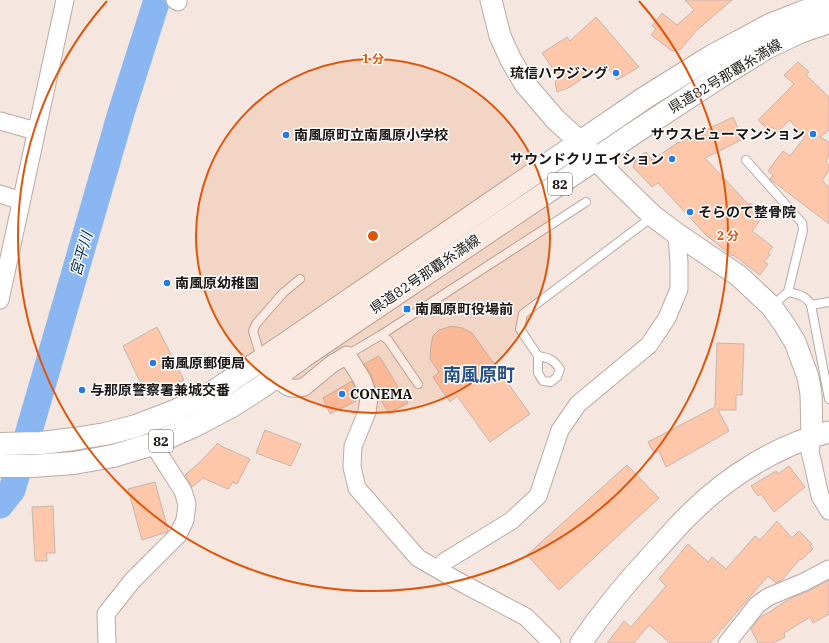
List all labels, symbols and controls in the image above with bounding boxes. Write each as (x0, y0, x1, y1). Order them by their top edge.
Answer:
street label: 県道82号那覇糸満線 (665, 35, 785, 117)
text: 1 分 (362, 51, 384, 66)
place label: 琉信ハウジング (510, 64, 608, 82)
marker: 琉信ハウジング (611, 68, 621, 78)
place label: サウスビューマンション (651, 125, 805, 143)
place label: 南風原町立南風原小学校 (294, 126, 448, 144)
marker: サウスビューマンション (808, 129, 818, 139)
marker: 南風原町立南風原小学校 (281, 130, 291, 140)
place label: サウンドクリエイション (510, 150, 664, 168)
marker: サウンドクリエイション (667, 154, 677, 164)
road number: 82 (548, 173, 572, 195)
place label: そらのて整骨院 (698, 203, 796, 221)
marker: そらのて整骨院 (685, 207, 695, 217)
water label: 宮平川 (66, 228, 97, 278)
text: 2 分 (717, 228, 739, 243)
centre of rings (366, 229, 380, 243)
street label: 県道82号那覇糸満線 (367, 231, 483, 317)
place label: 南風原幼稚園 (175, 274, 259, 292)
marker: 南風原幼稚園 (162, 278, 172, 288)
place label: 南風原町役場前 (415, 300, 513, 318)
marker: 南風原町役場前 (402, 304, 412, 314)
place label: 南風原郵便局 (161, 354, 245, 372)
marker: 南風原郵便局 (148, 358, 158, 368)
district label: 南風原町 (443, 363, 515, 386)
place label: 与那原警察署兼城交番 (90, 381, 230, 399)
marker: 与那原警察署兼城交番 (77, 385, 87, 395)
place label: CONEMA (350, 385, 413, 403)
marker: CONEMA (337, 389, 347, 399)
road number: 82 (149, 430, 173, 452)

